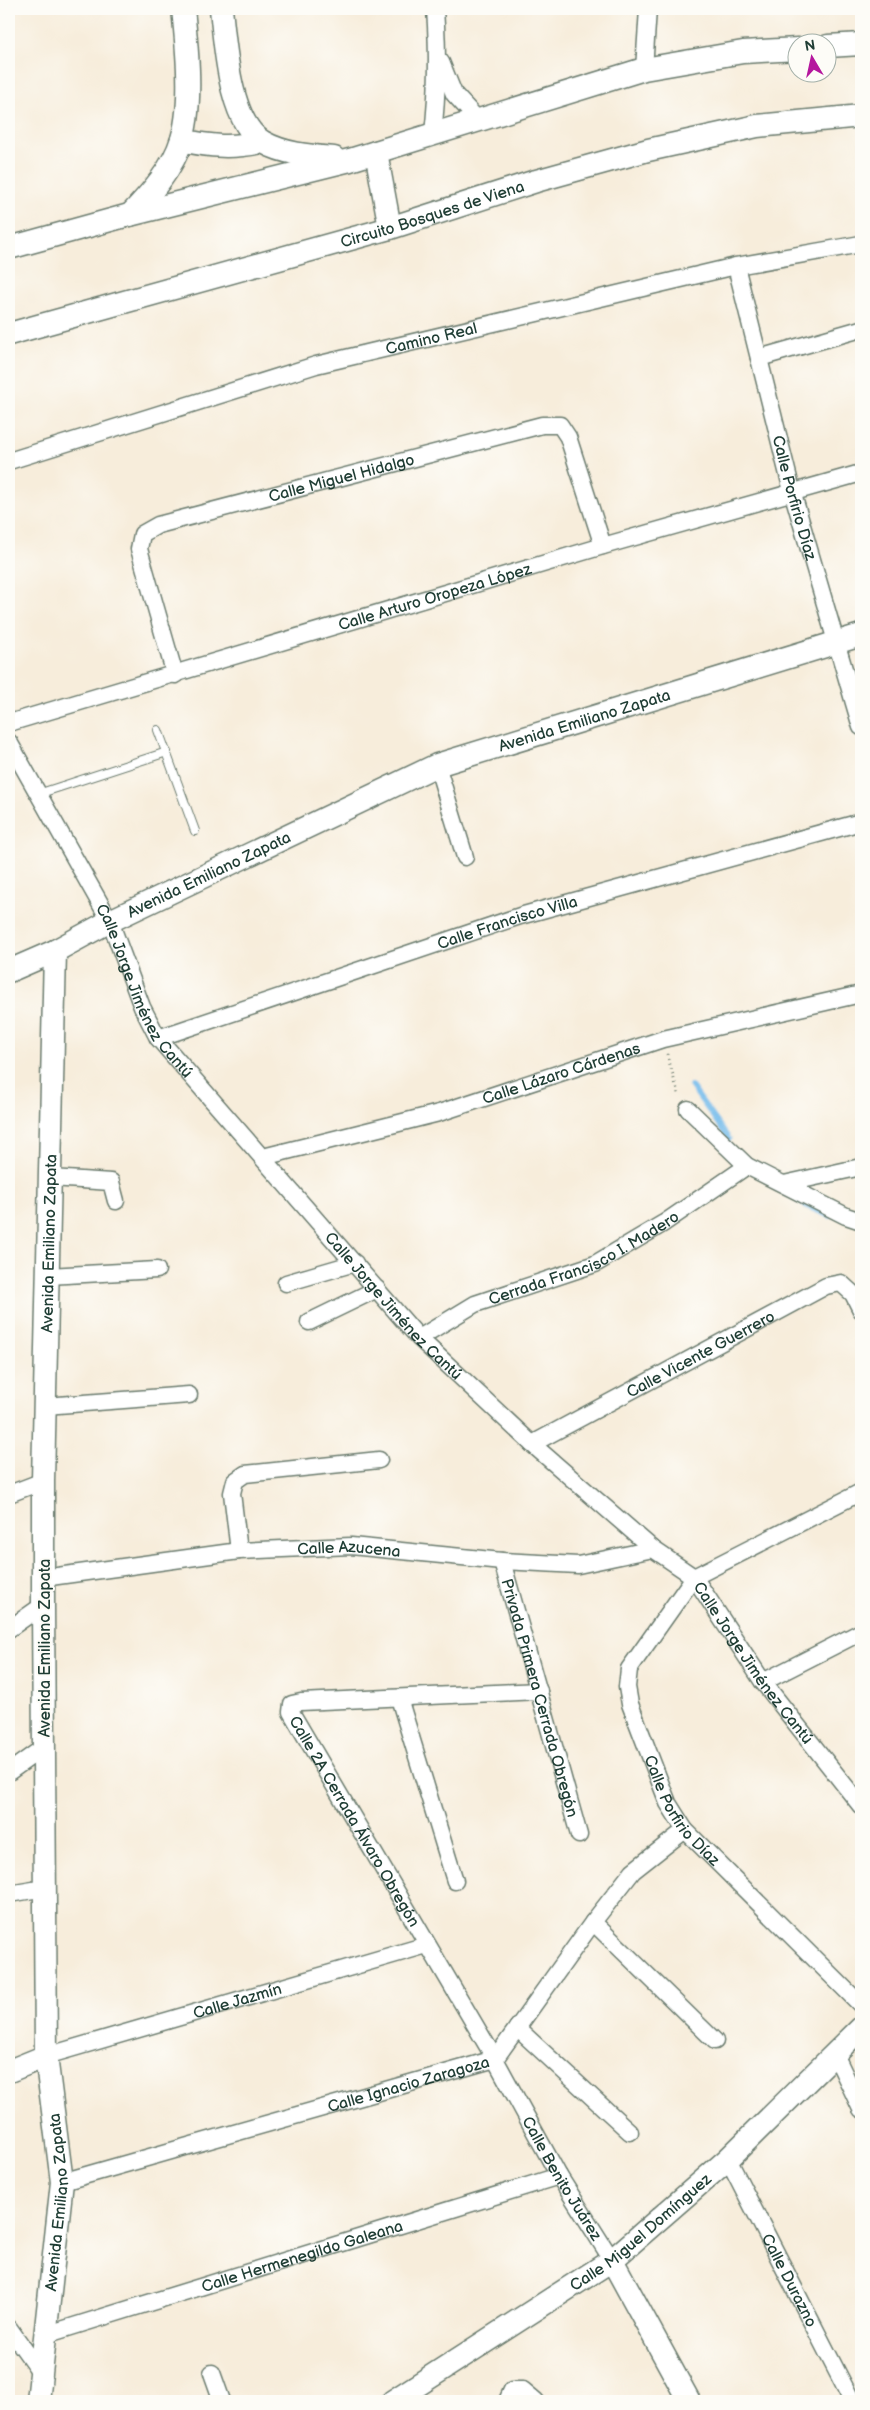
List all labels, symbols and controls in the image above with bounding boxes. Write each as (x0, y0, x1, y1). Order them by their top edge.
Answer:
north arrow (788, 32, 838, 82)
text: N (804, 36, 817, 55)
street label: Circuito Bosques de Viena (339, 177, 527, 252)
street label: Camino Real (384, 319, 479, 359)
street label: Calle Porfirio Díaz (768, 434, 820, 563)
street label: Calle Miguel Hidalgo (267, 451, 417, 507)
street label: Calle Arturo Oropeza López (336, 560, 534, 635)
street label: Avenida Emiliano Zapata (496, 686, 673, 757)
street label: Avenida Emiliano Zapata (124, 828, 294, 922)
street label: Calle Francisco Villa (435, 893, 580, 954)
street label: Calle Jorge Jiménez Cantú (91, 901, 196, 1082)
street label: Calle Lázaro Cárdenas (480, 1039, 643, 1109)
street label: Avenida Emiliano Zapata (38, 1154, 61, 1333)
street label: Cerrada Francisco I. Madero (486, 1208, 683, 1310)
street label: Calle Jorge Jiménez Cantú (320, 1229, 466, 1385)
street label: Calle Vicente Guerrero (624, 1307, 778, 1402)
street label: Calle Azucena (297, 1538, 401, 1562)
street label: Avenida Emiliano Zapata (36, 1559, 55, 1737)
street label: Privada Primera Cerrada Obregón (496, 1577, 581, 1819)
street label: Calle Jorge Jiménez Cantú (689, 1579, 816, 1748)
street label: Calle 2A Cerrada Álvaro Obregón (284, 1713, 423, 1931)
street label: Calle Porfirio Díaz (640, 1753, 723, 1870)
street label: Calle Jazmín (191, 1980, 284, 2024)
street label: Calle Ignacio Zaragoza (326, 2053, 492, 2117)
street label: Avenida Emiliano Zapata (42, 2112, 73, 2292)
street label: Calle Benito Juárez (517, 2114, 605, 2245)
street label: Calle Miguel Domínguez (567, 2170, 716, 2296)
street label: Calle Hermenegildo Galeana (199, 2217, 405, 2297)
street label: Calle Durazno (757, 2231, 820, 2331)

